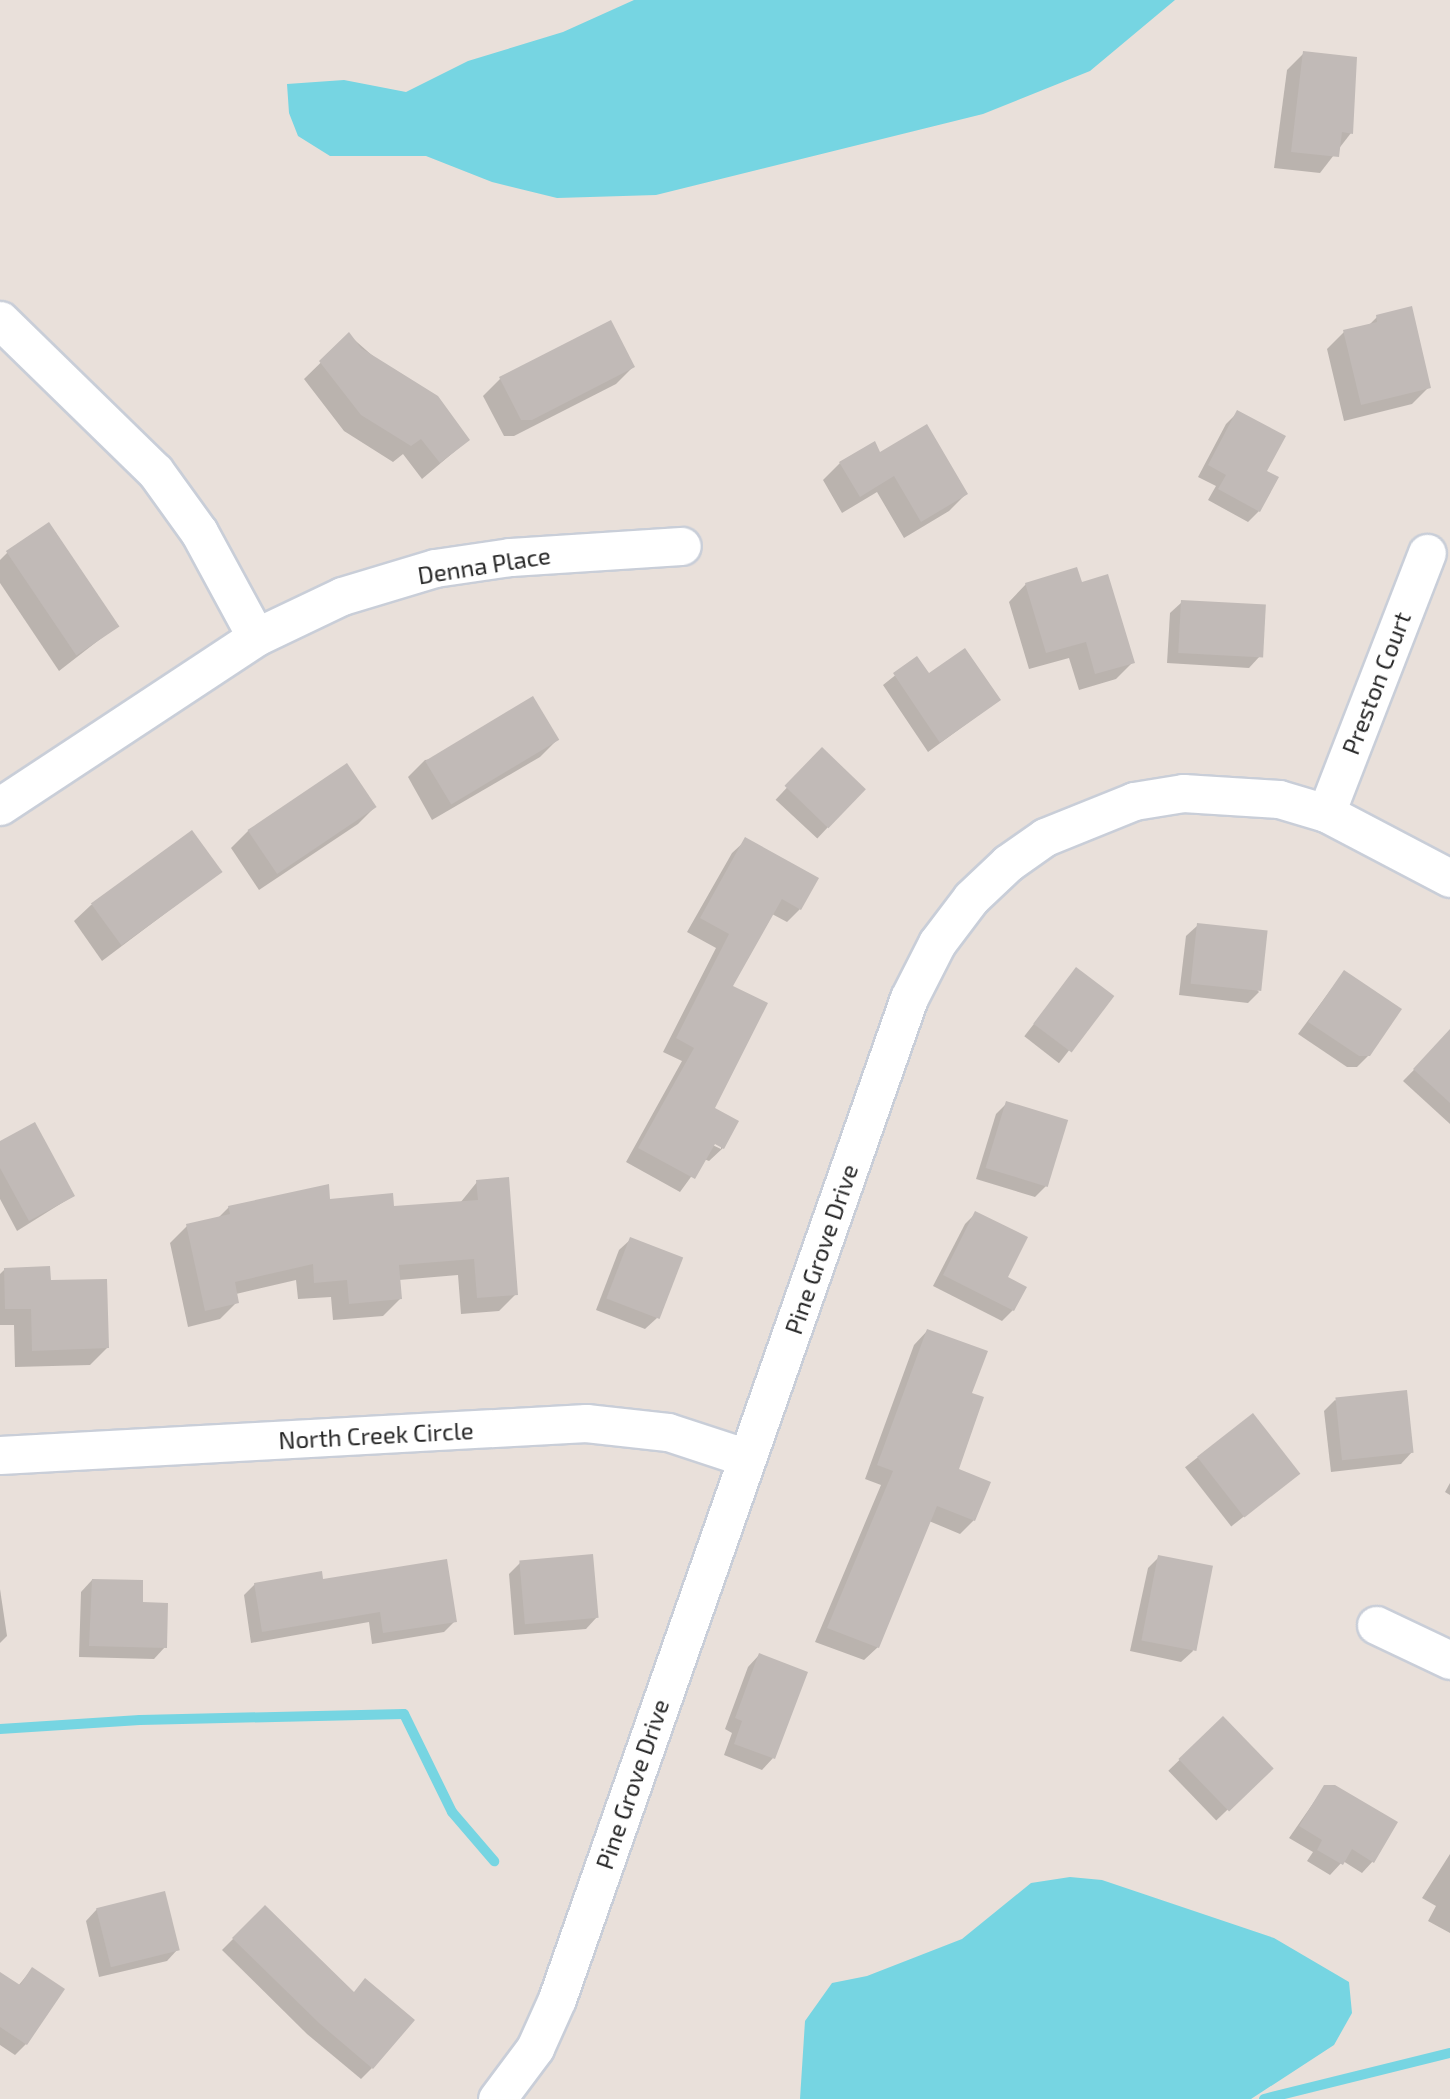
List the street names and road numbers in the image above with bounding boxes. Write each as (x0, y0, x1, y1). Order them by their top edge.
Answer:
street label: Denna Place (416, 540, 552, 590)
street label: Preston Court (1336, 608, 1416, 758)
street label: Pine Grove Drive (778, 1160, 864, 1338)
street label: North Creek Circle (278, 1416, 474, 1454)
street label: Pine Grove Drive (589, 1695, 675, 1873)

